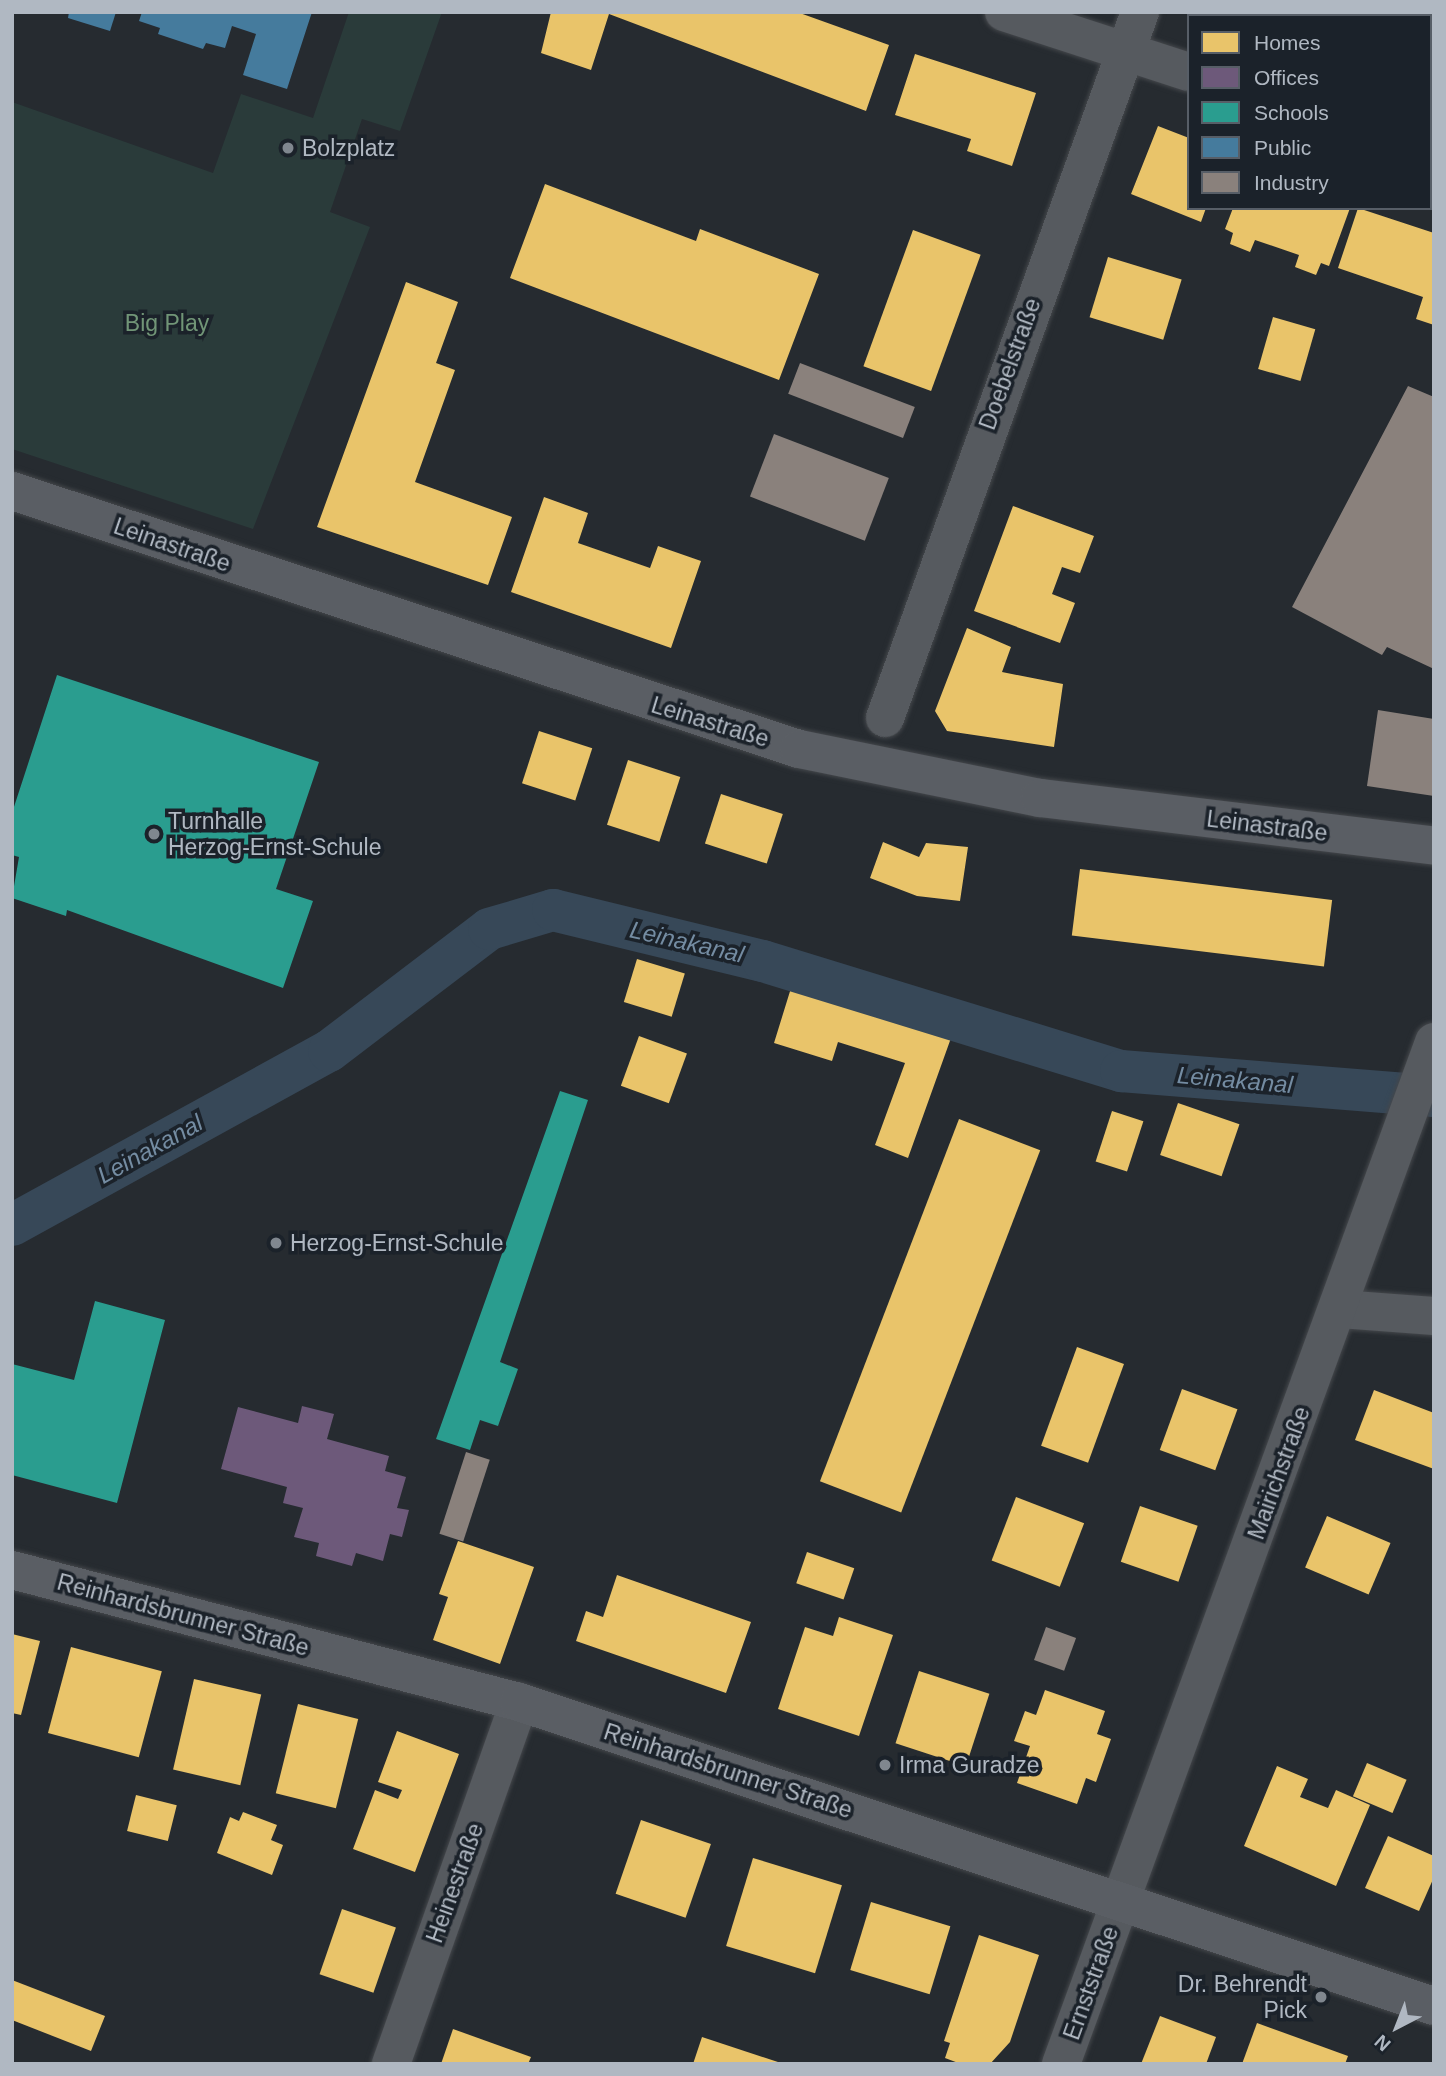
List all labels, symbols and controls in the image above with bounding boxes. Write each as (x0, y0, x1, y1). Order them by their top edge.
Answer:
legend (1187, 14, 1432, 210)
text: Homes (1254, 31, 1321, 54)
text: Offices (1254, 66, 1319, 89)
text: Schools (1254, 101, 1329, 124)
place label: Bolzplatz (302, 134, 395, 162)
text: Public (1254, 136, 1311, 159)
marker: Bolzplatz (280, 140, 296, 156)
text: Industry (1254, 171, 1329, 194)
street label: Doebelstraße (973, 294, 1047, 434)
park label: Big Play (125, 309, 209, 337)
street label: Leinastraße (110, 512, 234, 578)
street label: Leinastraße (648, 691, 772, 753)
street label: Leinastraße (1205, 805, 1329, 847)
place label: Turnhalle Herzog-Ernst-Schule (168, 807, 381, 861)
marker: Turnhalle Herzog-Ernst-Schule (146, 826, 162, 842)
water label: Leinakanal (627, 915, 747, 969)
water label: Leinakanal (1176, 1061, 1294, 1099)
water label: Leinakanal (92, 1108, 208, 1190)
place label: Herzog-Ernst-Schule (290, 1229, 503, 1257)
marker: Herzog-Ernst-Schule (268, 1235, 284, 1251)
street label: Mairichstraße (1242, 1403, 1316, 1543)
street label: Reinhardsbrunner Straße (54, 1568, 312, 1662)
street label: Reinhardsbrunner Straße (600, 1718, 856, 1824)
place label: Irma Guradze (899, 1751, 1040, 1779)
marker: Irma Guradze (877, 1757, 893, 1773)
street label: Heinestraße (421, 1819, 489, 1947)
street label: Ernststraße (1058, 1922, 1124, 2044)
place label: Dr. Behrendt Pick (1178, 1970, 1307, 2024)
marker: Dr. Behrendt Pick (1313, 1989, 1329, 2005)
north arrow (1362, 1992, 1432, 2062)
text: N (1370, 2031, 1395, 2055)

